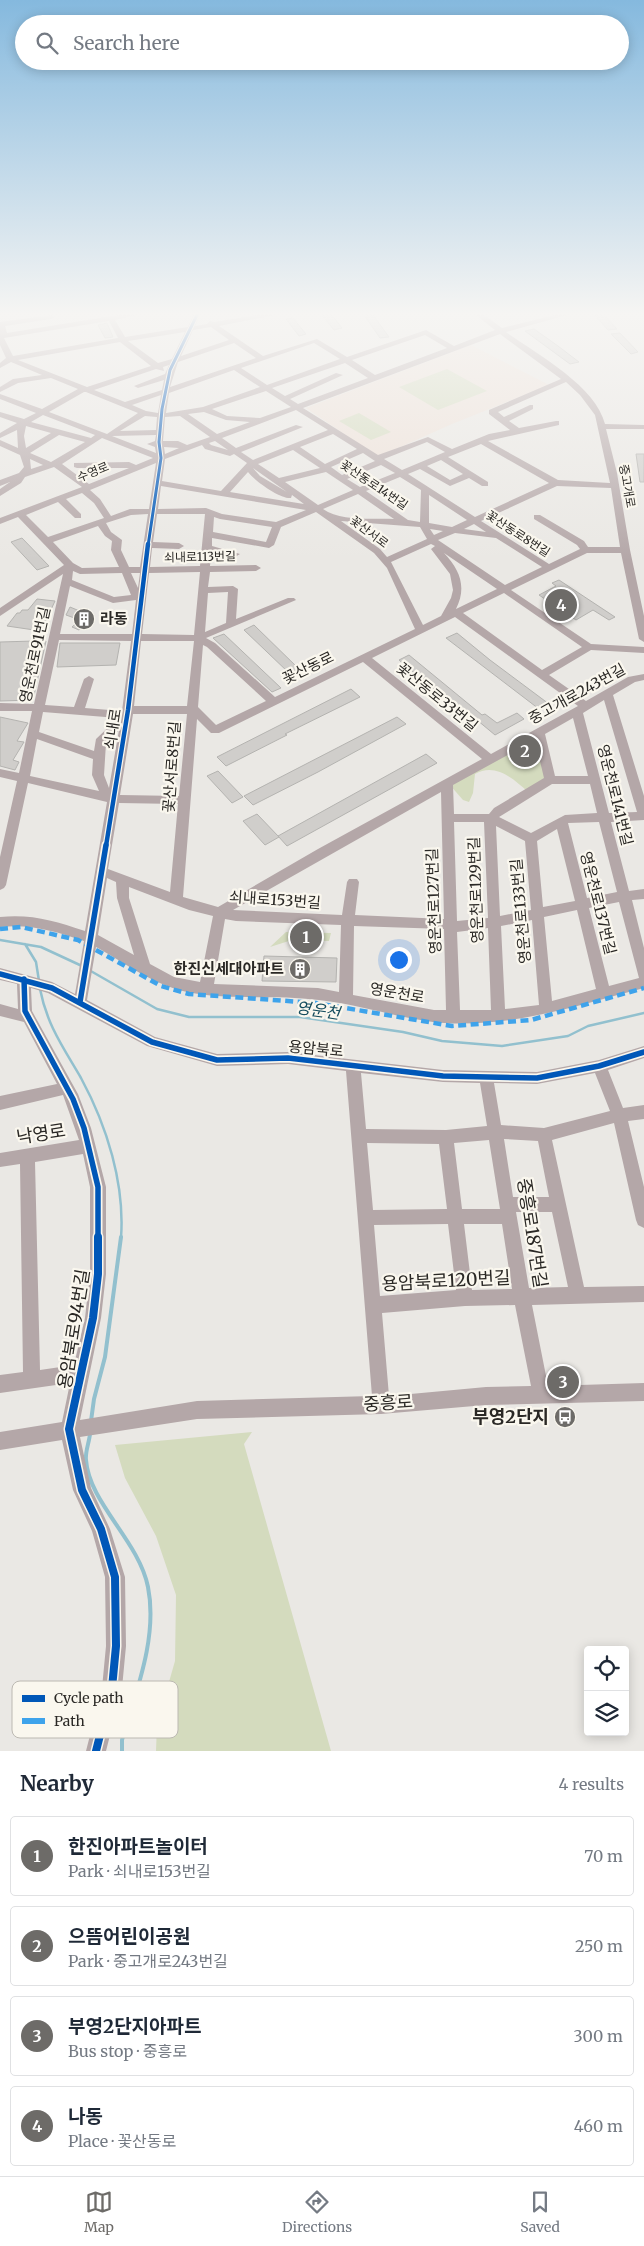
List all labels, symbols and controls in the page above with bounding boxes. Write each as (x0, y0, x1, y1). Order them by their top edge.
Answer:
search box (15, 15, 629, 70)
icon: search (33, 29, 61, 57)
text: Search here (73, 31, 180, 55)
street label: 꽃산동로14번길 (338, 456, 411, 513)
street label: 수영로 (75, 458, 111, 485)
street label: 중고개로 (616, 463, 639, 509)
street label: 꽃산동로8번길 (483, 507, 553, 560)
street label: 꽃산서로 (347, 512, 391, 551)
street label: 쇠내로113번길 (164, 548, 236, 565)
pin: 4 (545, 586, 577, 624)
street label: 영운천로91번길 (15, 605, 54, 705)
building icon: 라동 (72, 607, 96, 631)
place label: 라동 (100, 609, 128, 628)
street label: 꽃산동로 (279, 647, 337, 688)
street label: 꽃산동로33번길 (393, 658, 482, 735)
street label: 중고개로243번길 (525, 659, 629, 728)
street label: 쇠내로 (100, 707, 125, 751)
street label: 꽃산서로8번길 (159, 721, 184, 813)
pin: 2 (509, 732, 541, 770)
street label: 영운천로141번길 (594, 742, 637, 847)
street label: 영운천로129번길 (464, 836, 487, 944)
street label: 영운천로127번길 (422, 848, 445, 954)
street label: 영운천로137번길 (576, 849, 620, 956)
street label: 영운천로133번길 (506, 858, 535, 964)
street label: 쇠내로153번길 (229, 887, 322, 912)
pin: 1 (290, 918, 322, 956)
your location (386, 947, 412, 973)
building icon: 한진신세대아파트 (288, 957, 312, 981)
place label: 한진신세대아파트 (174, 959, 284, 978)
street label: 영운천로 (368, 978, 426, 1007)
water label: 영운천 (295, 997, 344, 1023)
street label: 용암북로 (288, 1037, 344, 1060)
street label: 낙영로 (15, 1118, 67, 1149)
street label: 중흥로187번길 (512, 1176, 553, 1290)
street label: 용암북로120번길 (381, 1266, 511, 1295)
street label: 용암북로94번길 (53, 1267, 94, 1390)
pin: 3 (547, 1363, 579, 1401)
street label: 중흥로 (362, 1389, 414, 1416)
place label: 부영2단지 (472, 1405, 549, 1428)
bus stop icon: 부영2단지 (553, 1405, 577, 1429)
map controls (584, 1646, 629, 1736)
button: locate (584, 1646, 629, 1691)
legend (12, 1681, 178, 1738)
text: Cycle path (54, 1689, 124, 1707)
button: layers (584, 1691, 629, 1736)
text: Path (54, 1712, 85, 1730)
text: Nearby (20, 1770, 94, 1797)
text: 4 results (558, 1774, 624, 1794)
text: 한진아파트놀이터 (68, 1834, 208, 1858)
text: 1 (33, 1846, 41, 1866)
text: 70 m (584, 1846, 623, 1866)
text: Park · 쇠내로153번길 (68, 1861, 211, 1881)
text: 으뜸어린이공원 (68, 1924, 190, 1948)
text: 2 (32, 1936, 42, 1956)
text: 250 m (575, 1936, 623, 1956)
text: Park · 중고개로243번길 (68, 1951, 228, 1971)
text: 부영2단지아파트 (68, 2014, 202, 2038)
text: 3 (32, 2026, 42, 2046)
text: 300 m (574, 2026, 623, 2046)
text: Bus stop · 중흥로 (68, 2041, 187, 2061)
text: 나동 (68, 2104, 103, 2128)
text: 4 (32, 2116, 42, 2136)
text: 460 m (574, 2116, 623, 2136)
text: Place · 꽃산동로 (68, 2131, 176, 2151)
tab: Map (84, 2188, 114, 2236)
tab: Directions (282, 2188, 352, 2236)
tab: Saved (520, 2188, 560, 2236)

